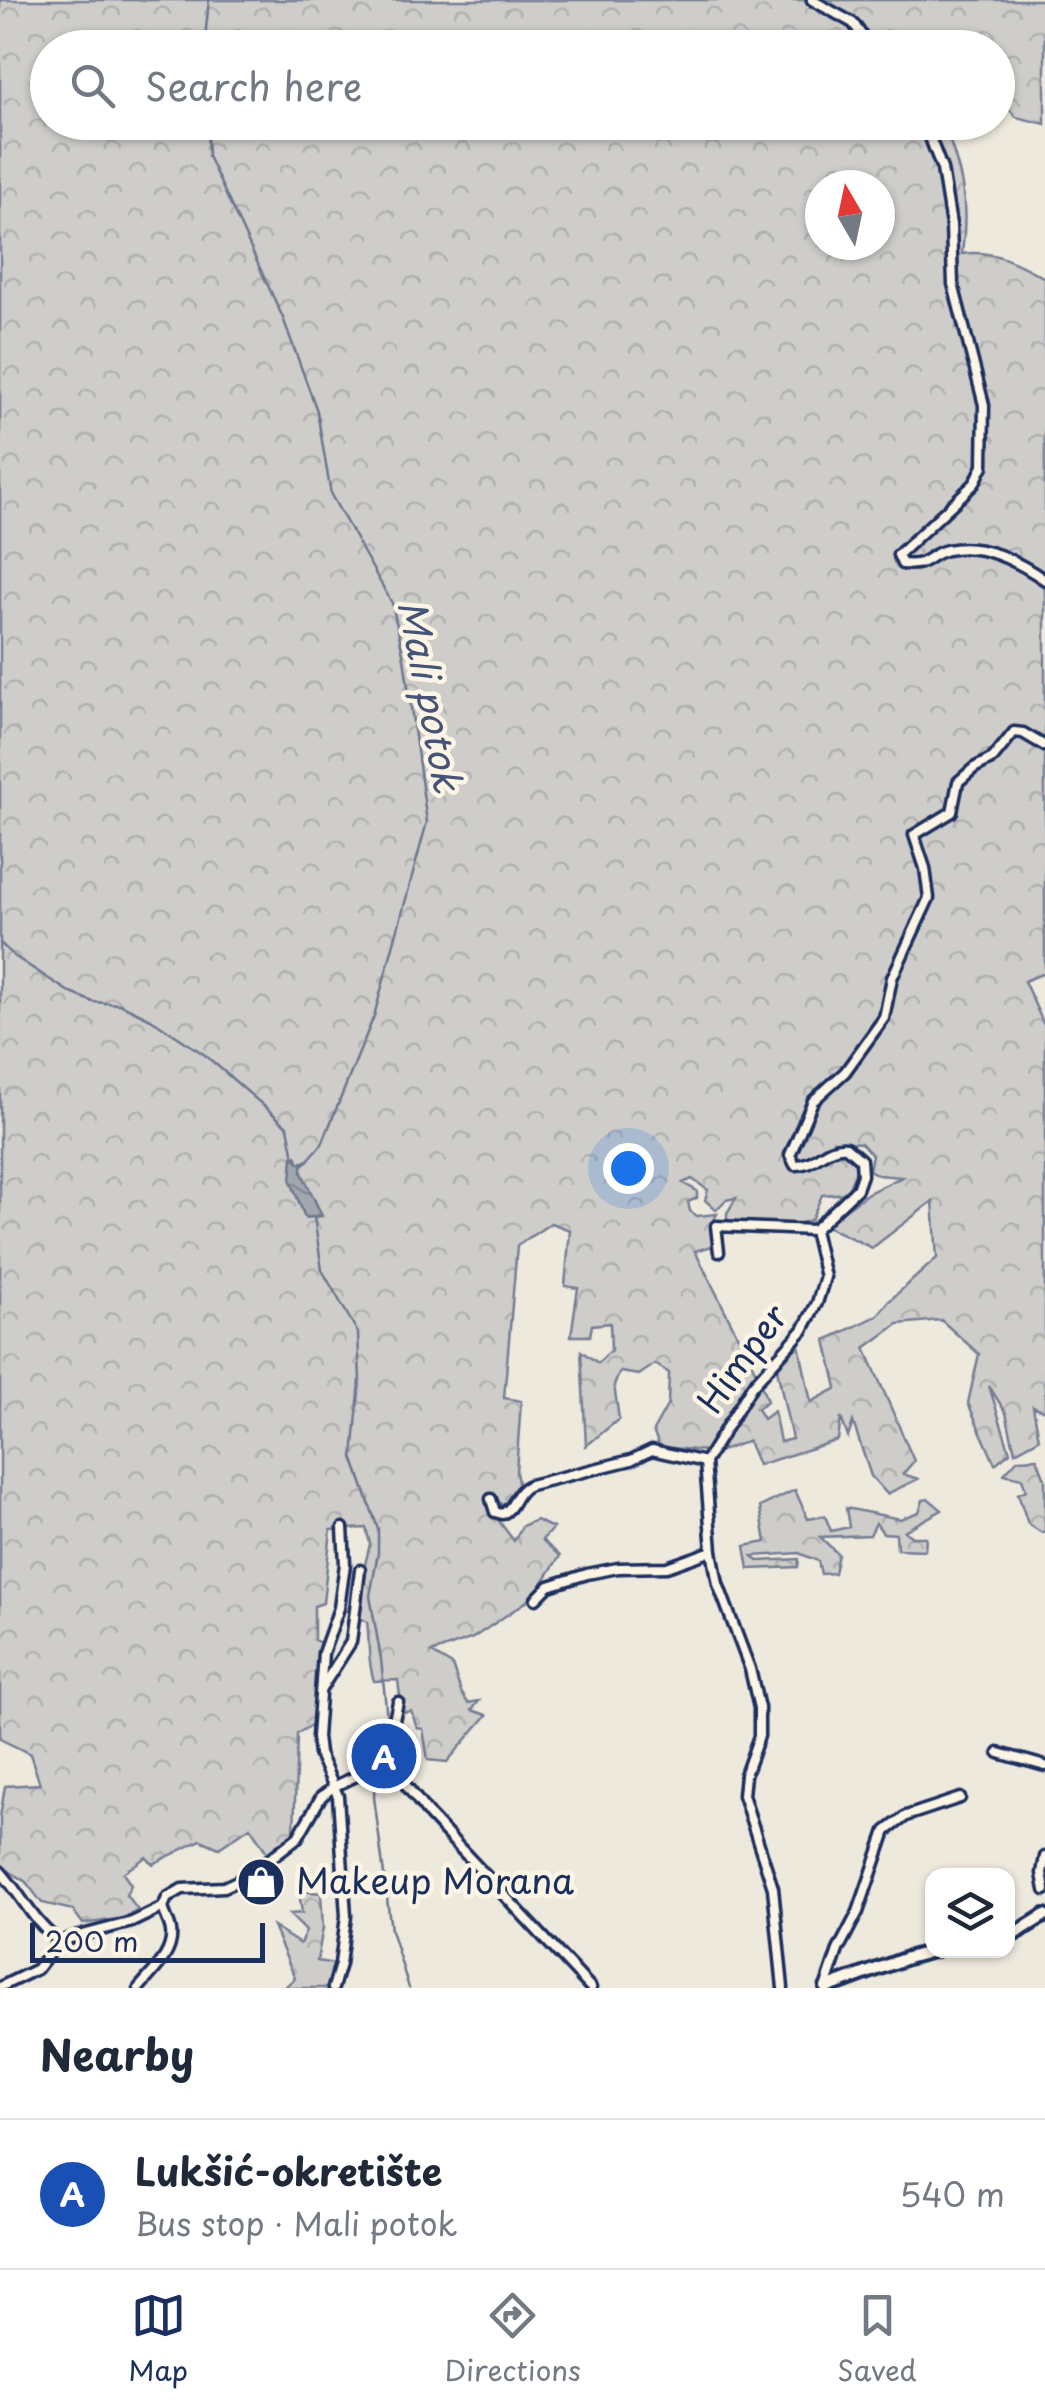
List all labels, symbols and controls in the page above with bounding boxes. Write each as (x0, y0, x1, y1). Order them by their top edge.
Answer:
search box (30, 30, 1015, 140)
text: Search here (145, 57, 362, 114)
icon: search (65, 58, 120, 113)
north arrow (805, 170, 895, 260)
water label: Mali potok (385, 594, 478, 798)
your location (603, 1143, 654, 1194)
street label: Himper (683, 1292, 799, 1423)
pin: A (352, 1718, 416, 1794)
place label: Makeup Morana (296, 1853, 574, 1906)
shop icon: Makeup Morana (235, 1856, 287, 1908)
map controls (925, 1868, 1015, 1958)
button: layers (925, 1868, 1015, 1958)
scale bar (30, 1918, 265, 1962)
text: 200 m (45, 1919, 138, 1962)
text: Nearby (40, 2022, 194, 2085)
text: Lukšić-okretište (135, 2142, 442, 2199)
text: A (60, 2170, 85, 2218)
text: 540 m (900, 2170, 1005, 2218)
text: Bus stop · Mali potok (135, 2199, 458, 2247)
tab: Map (128, 2288, 188, 2391)
tab: Directions (445, 2288, 581, 2391)
tab: Saved (837, 2288, 917, 2391)

